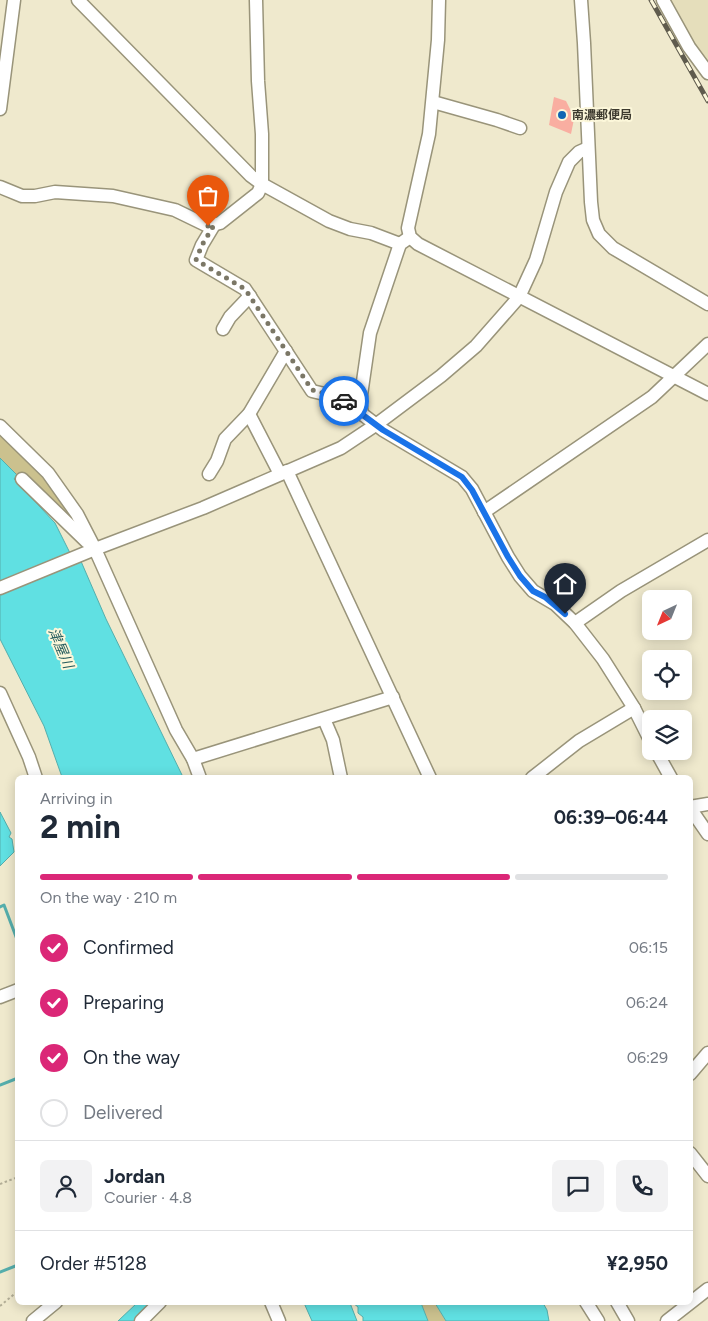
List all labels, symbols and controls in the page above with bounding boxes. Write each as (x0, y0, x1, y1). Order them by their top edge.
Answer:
place label: 南濃郵便局 (572, 108, 632, 122)
marker: 南濃郵便局 (556, 109, 568, 121)
pin (187, 175, 229, 226)
icon: bag (194, 182, 222, 210)
courier (319, 376, 369, 426)
icon: car (330, 387, 358, 415)
pin (544, 563, 586, 614)
icon: home (551, 570, 579, 598)
north arrow (642, 590, 692, 640)
map controls (642, 590, 692, 760)
water label: 津屋川 (45, 626, 77, 673)
button: locate (642, 650, 692, 700)
button: layers (642, 710, 692, 760)
text: Arriving in (40, 789, 112, 808)
text: 06:39–06:44 (554, 806, 668, 829)
text: 2 min (40, 808, 121, 846)
text: On the way · 210 m (40, 888, 177, 907)
icon: check (40, 934, 68, 962)
text: Confirmed (83, 936, 174, 959)
text: 06:15 (629, 938, 668, 957)
icon: check (40, 989, 68, 1017)
text: Preparing (83, 991, 164, 1014)
text: 06:24 (626, 993, 668, 1012)
icon: check (40, 1044, 68, 1072)
text: On the way (83, 1046, 180, 1069)
text: 06:29 (627, 1048, 668, 1067)
text: Delivered (83, 1101, 163, 1124)
button: person (40, 1160, 92, 1212)
button: chat (552, 1160, 604, 1212)
button: phone (616, 1160, 668, 1212)
text: Jordan (104, 1165, 165, 1188)
text: Courier · 4.8 (104, 1188, 192, 1207)
text: Order #5128 (40, 1252, 147, 1275)
text: ¥2,950 (606, 1252, 668, 1275)

